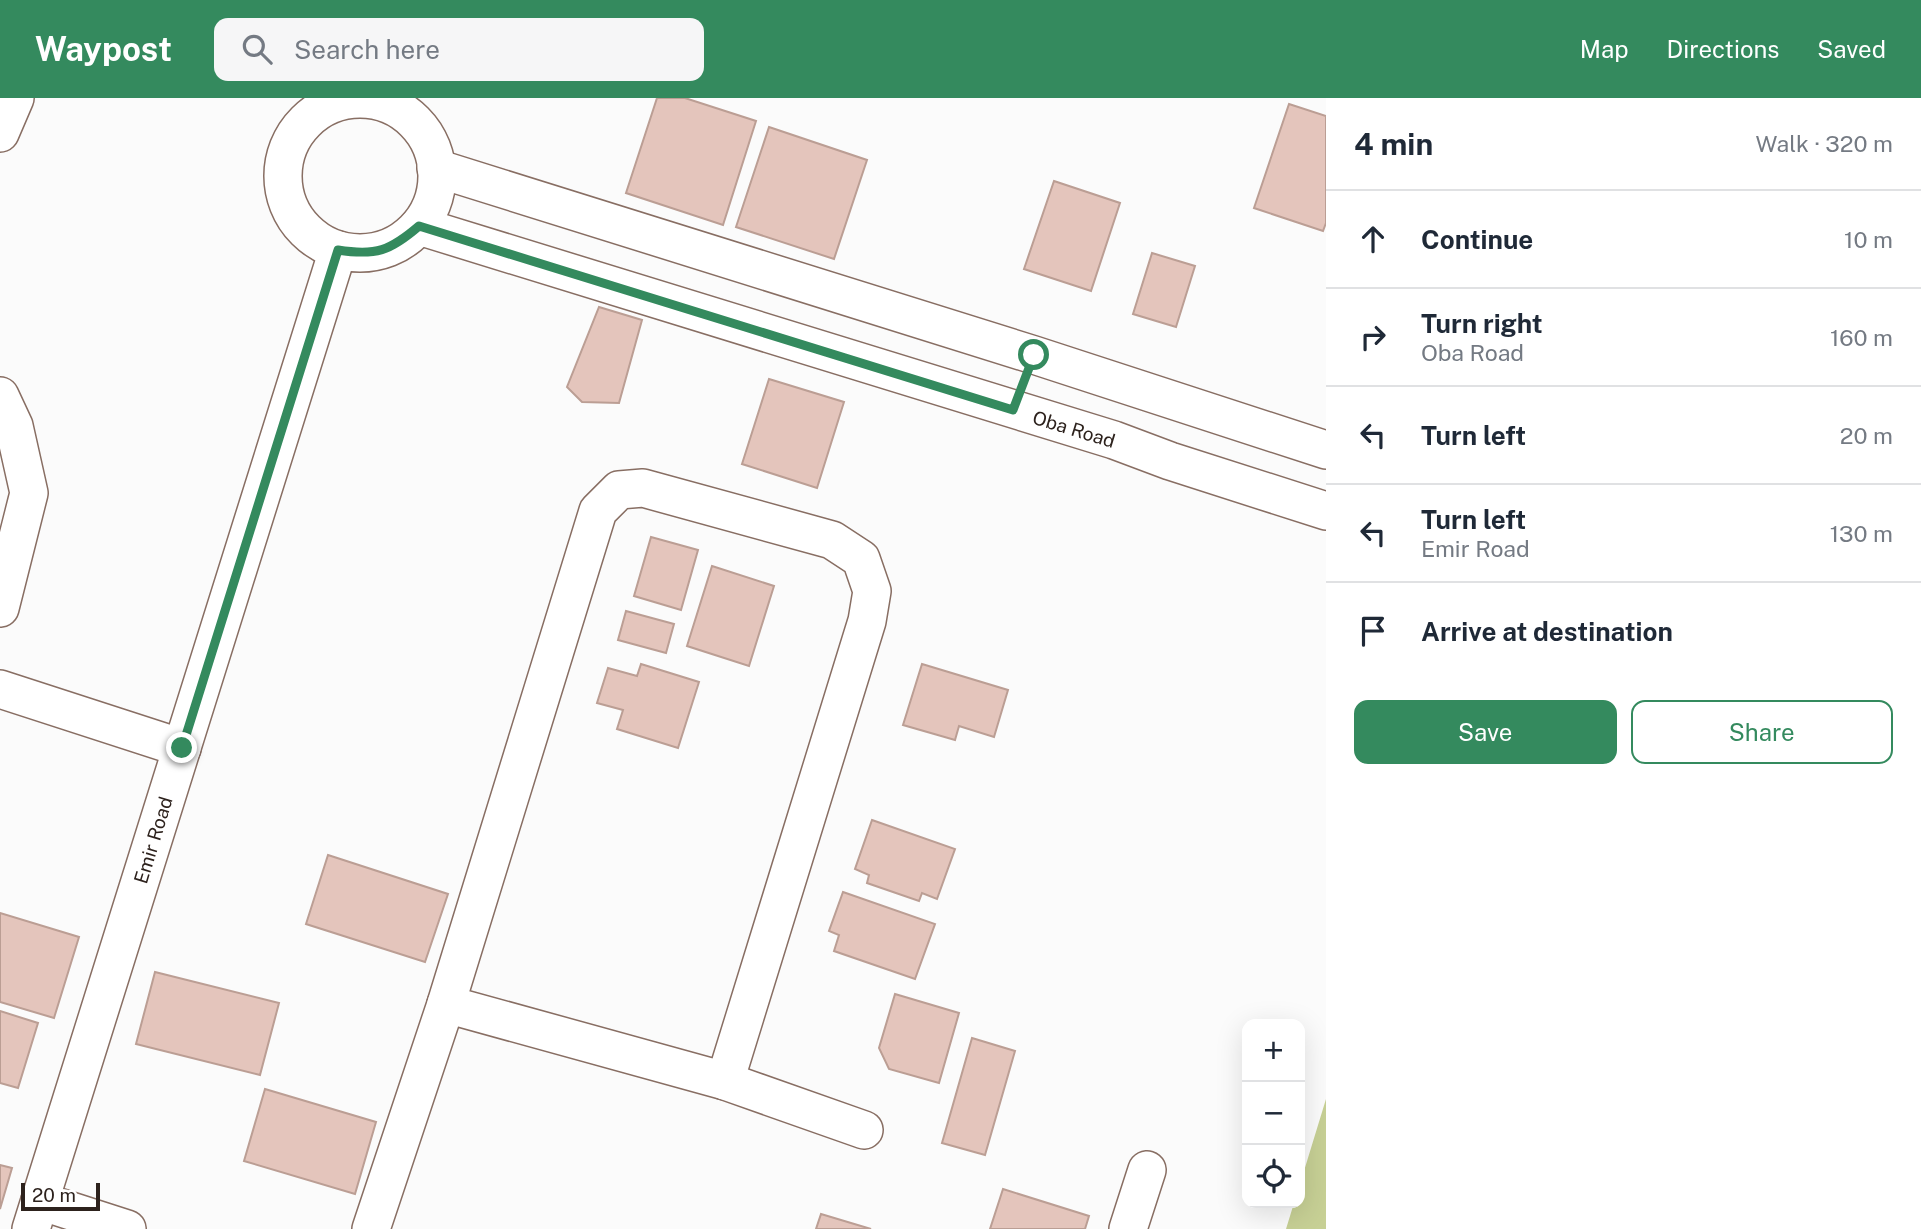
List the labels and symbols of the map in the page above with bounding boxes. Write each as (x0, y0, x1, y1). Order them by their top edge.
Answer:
route start (1018, 339, 1049, 370)
street label: Oba Road (1030, 406, 1118, 452)
route end (166, 732, 197, 763)
street label: Emir Road (129, 794, 177, 886)
scale bar (21, 1180, 100, 1212)

